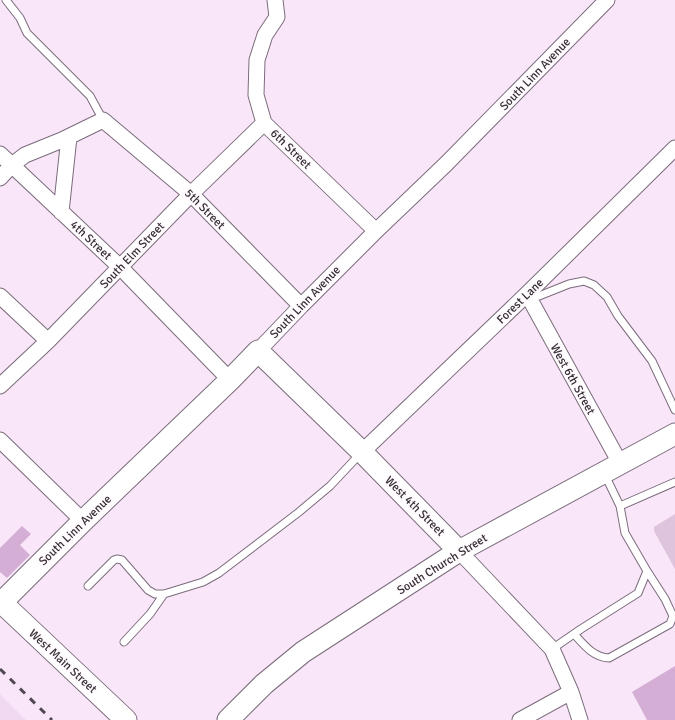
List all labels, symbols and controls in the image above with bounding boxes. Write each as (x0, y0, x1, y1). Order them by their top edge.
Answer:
street label: South Linn Avenue (497, 35, 574, 114)
street label: 6th Street (267, 126, 314, 173)
street label: 5th Street (181, 186, 228, 233)
street label: 4th Street (67, 217, 114, 263)
street label: South Elm Street (97, 219, 168, 292)
street label: South Linn Avenue (267, 263, 344, 342)
street label: Forest Lane (494, 275, 547, 327)
street label: West 6th Street (547, 341, 598, 417)
street label: West 4th Street (381, 473, 448, 540)
street label: South Linn Avenue (36, 492, 115, 569)
street label: South Church Street (394, 531, 490, 598)
street label: West Main Street (26, 626, 100, 697)

